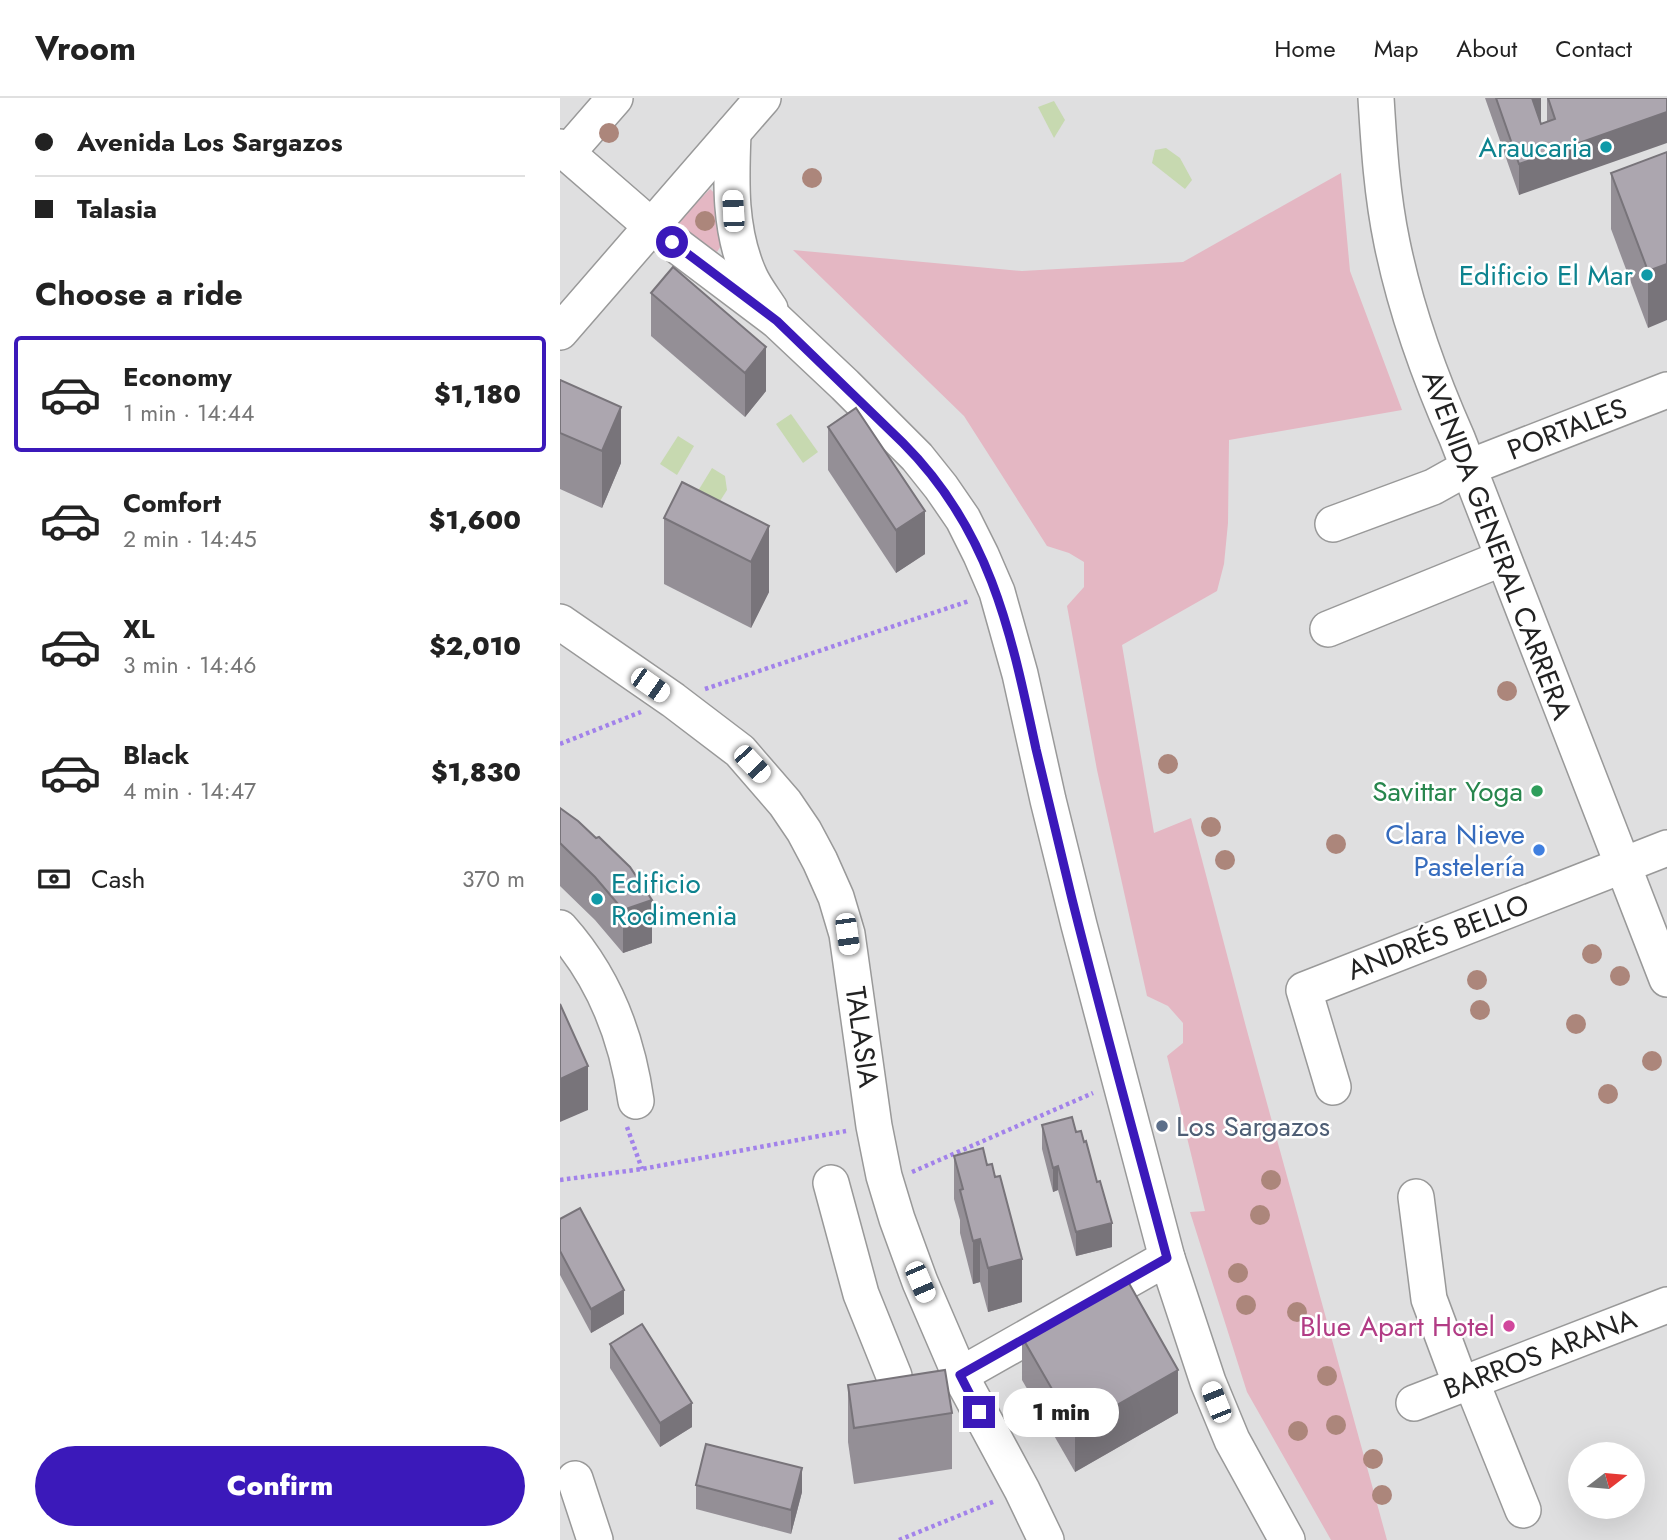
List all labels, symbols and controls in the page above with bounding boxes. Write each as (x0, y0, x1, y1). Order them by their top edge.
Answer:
text: Vroom (35, 25, 136, 72)
text: Home (1274, 31, 1336, 66)
text: Map (1374, 31, 1418, 66)
text: About (1456, 31, 1517, 66)
text: Contact (1555, 31, 1632, 66)
text: Avenida Los Sargazos (77, 123, 343, 161)
place label: Araucaria (1479, 127, 1592, 168)
marker: Araucaria (1598, 139, 1614, 155)
car (722, 189, 745, 233)
text: Talasia (77, 190, 157, 228)
route start (656, 226, 688, 258)
place label: Edificio El Mar (1459, 255, 1633, 296)
marker: Edificio El Mar (1639, 267, 1655, 283)
text: Choose a ride (35, 271, 243, 317)
text: Economy (123, 358, 232, 396)
icon: car (39, 363, 102, 426)
street label: AVENIDA GENERAL CARRERA (1411, 365, 1583, 726)
text: $1,180 (434, 375, 521, 413)
street label: PORTALES (1501, 387, 1633, 471)
text: 1 min · 14:44 (123, 396, 254, 430)
text: Comfort (123, 484, 221, 522)
icon: car (39, 489, 102, 552)
text: $1,600 (429, 501, 521, 539)
text: 2 min · 14:45 (123, 522, 257, 556)
text: XL (123, 610, 155, 648)
icon: car (39, 615, 102, 678)
text: $2,010 (429, 627, 521, 665)
text: 3 min · 14:46 (123, 648, 256, 682)
car (627, 664, 674, 706)
text: Black (123, 736, 189, 774)
icon: car (39, 741, 102, 804)
car (730, 741, 775, 787)
text: $1,830 (431, 753, 521, 791)
place label: Savittar Yoga (1372, 771, 1523, 812)
text: 4 min · 14:47 (123, 774, 256, 808)
marker: Savittar Yoga (1529, 783, 1545, 799)
place label: Clara Nieve Pastelería (1385, 814, 1525, 887)
marker: Clara Nieve Pastelería (1531, 842, 1547, 858)
icon: cash (35, 860, 73, 898)
text: Cash (91, 860, 145, 898)
text: 370 m (462, 862, 525, 896)
place label: Edificio Rodimenia (611, 863, 737, 936)
street label: ANDRÉS BELLO (1341, 884, 1535, 990)
marker: Edificio Rodimenia (589, 891, 605, 907)
car (834, 912, 861, 956)
street label: TALASIA (835, 984, 889, 1091)
place label: Los Sargazos (1176, 1106, 1330, 1147)
marker: Los Sargazos (1154, 1118, 1170, 1134)
car (903, 1259, 938, 1305)
street label: BARROS ARANA (1438, 1298, 1643, 1410)
place label: Blue Apart Hotel (1300, 1306, 1495, 1347)
marker: Blue Apart Hotel (1501, 1318, 1517, 1334)
car (1199, 1379, 1234, 1425)
callout: 1 min (1004, 1388, 1119, 1436)
text: 1 min (1032, 1395, 1090, 1429)
route end (963, 1396, 995, 1428)
north arrow (1568, 1442, 1645, 1519)
map controls (1568, 1442, 1645, 1519)
button: Confirm (35, 1446, 525, 1526)

